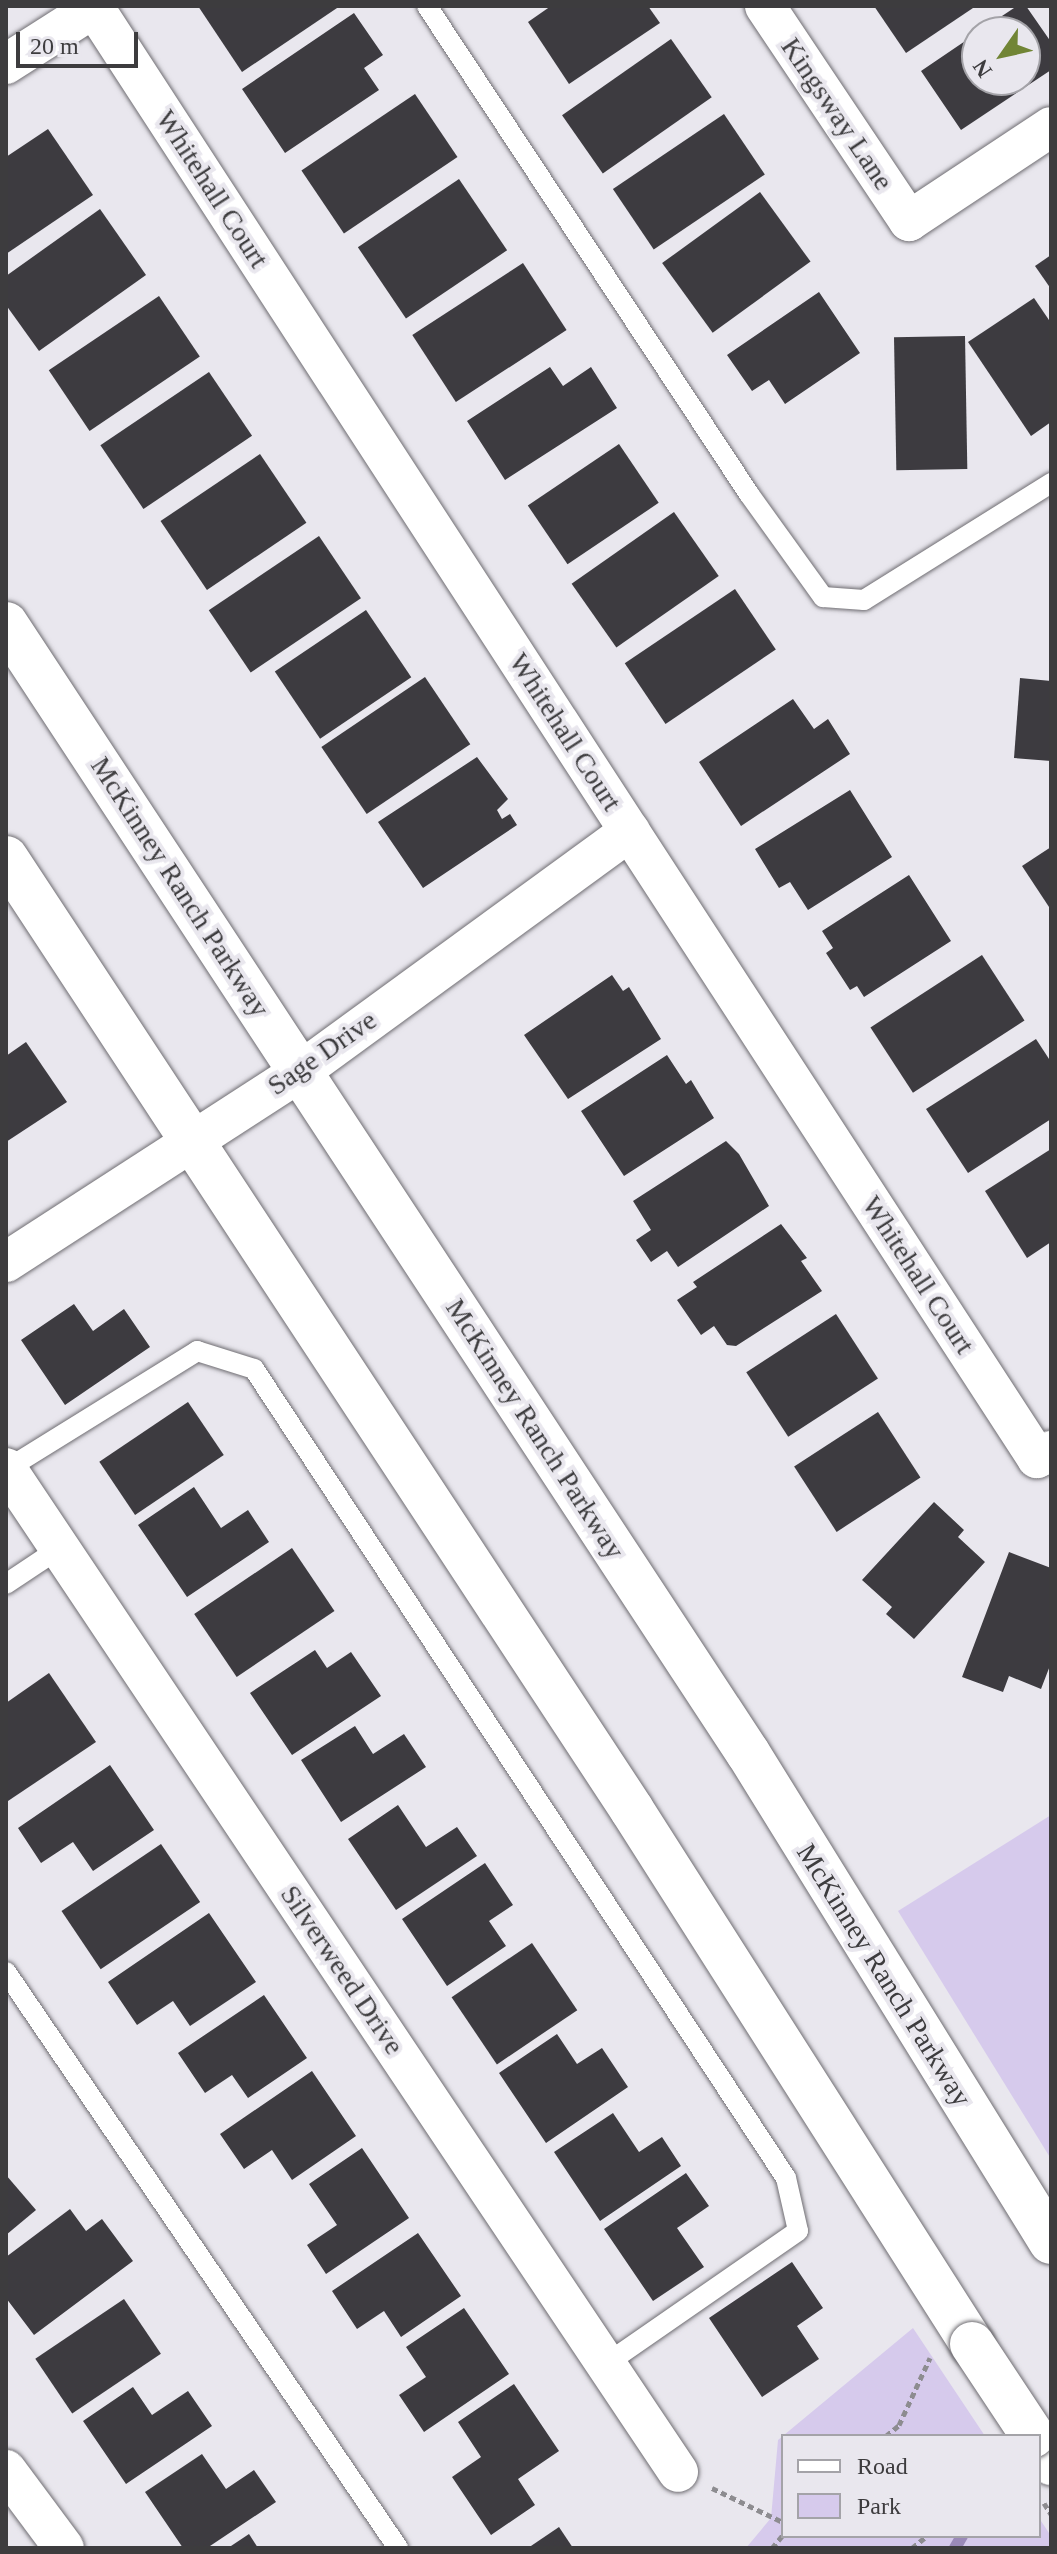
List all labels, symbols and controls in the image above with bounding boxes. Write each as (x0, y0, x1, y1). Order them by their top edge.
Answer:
scale bar (20, 16, 142, 66)
north arrow (961, 16, 1041, 96)
street label: Kingsway Lane (774, 31, 900, 197)
text: 20 m (30, 33, 79, 59)
text: N (968, 55, 997, 82)
street label: Whitehall Court (149, 104, 275, 274)
street label: Whitehall Court (502, 647, 628, 817)
street label: McKinney Ranch Parkway (83, 751, 277, 1023)
street label: Sage Drive (261, 1003, 383, 1103)
street label: Whitehall Court (855, 1190, 981, 1360)
street label: McKinney Ranch Parkway (438, 1293, 632, 1565)
street label: McKinney Ranch Parkway (789, 1838, 979, 2112)
street label: Silverweed Drive (273, 1879, 411, 2061)
legend (781, 2434, 1041, 2538)
text: Road (857, 2453, 908, 2479)
text: Park (857, 2493, 901, 2519)

